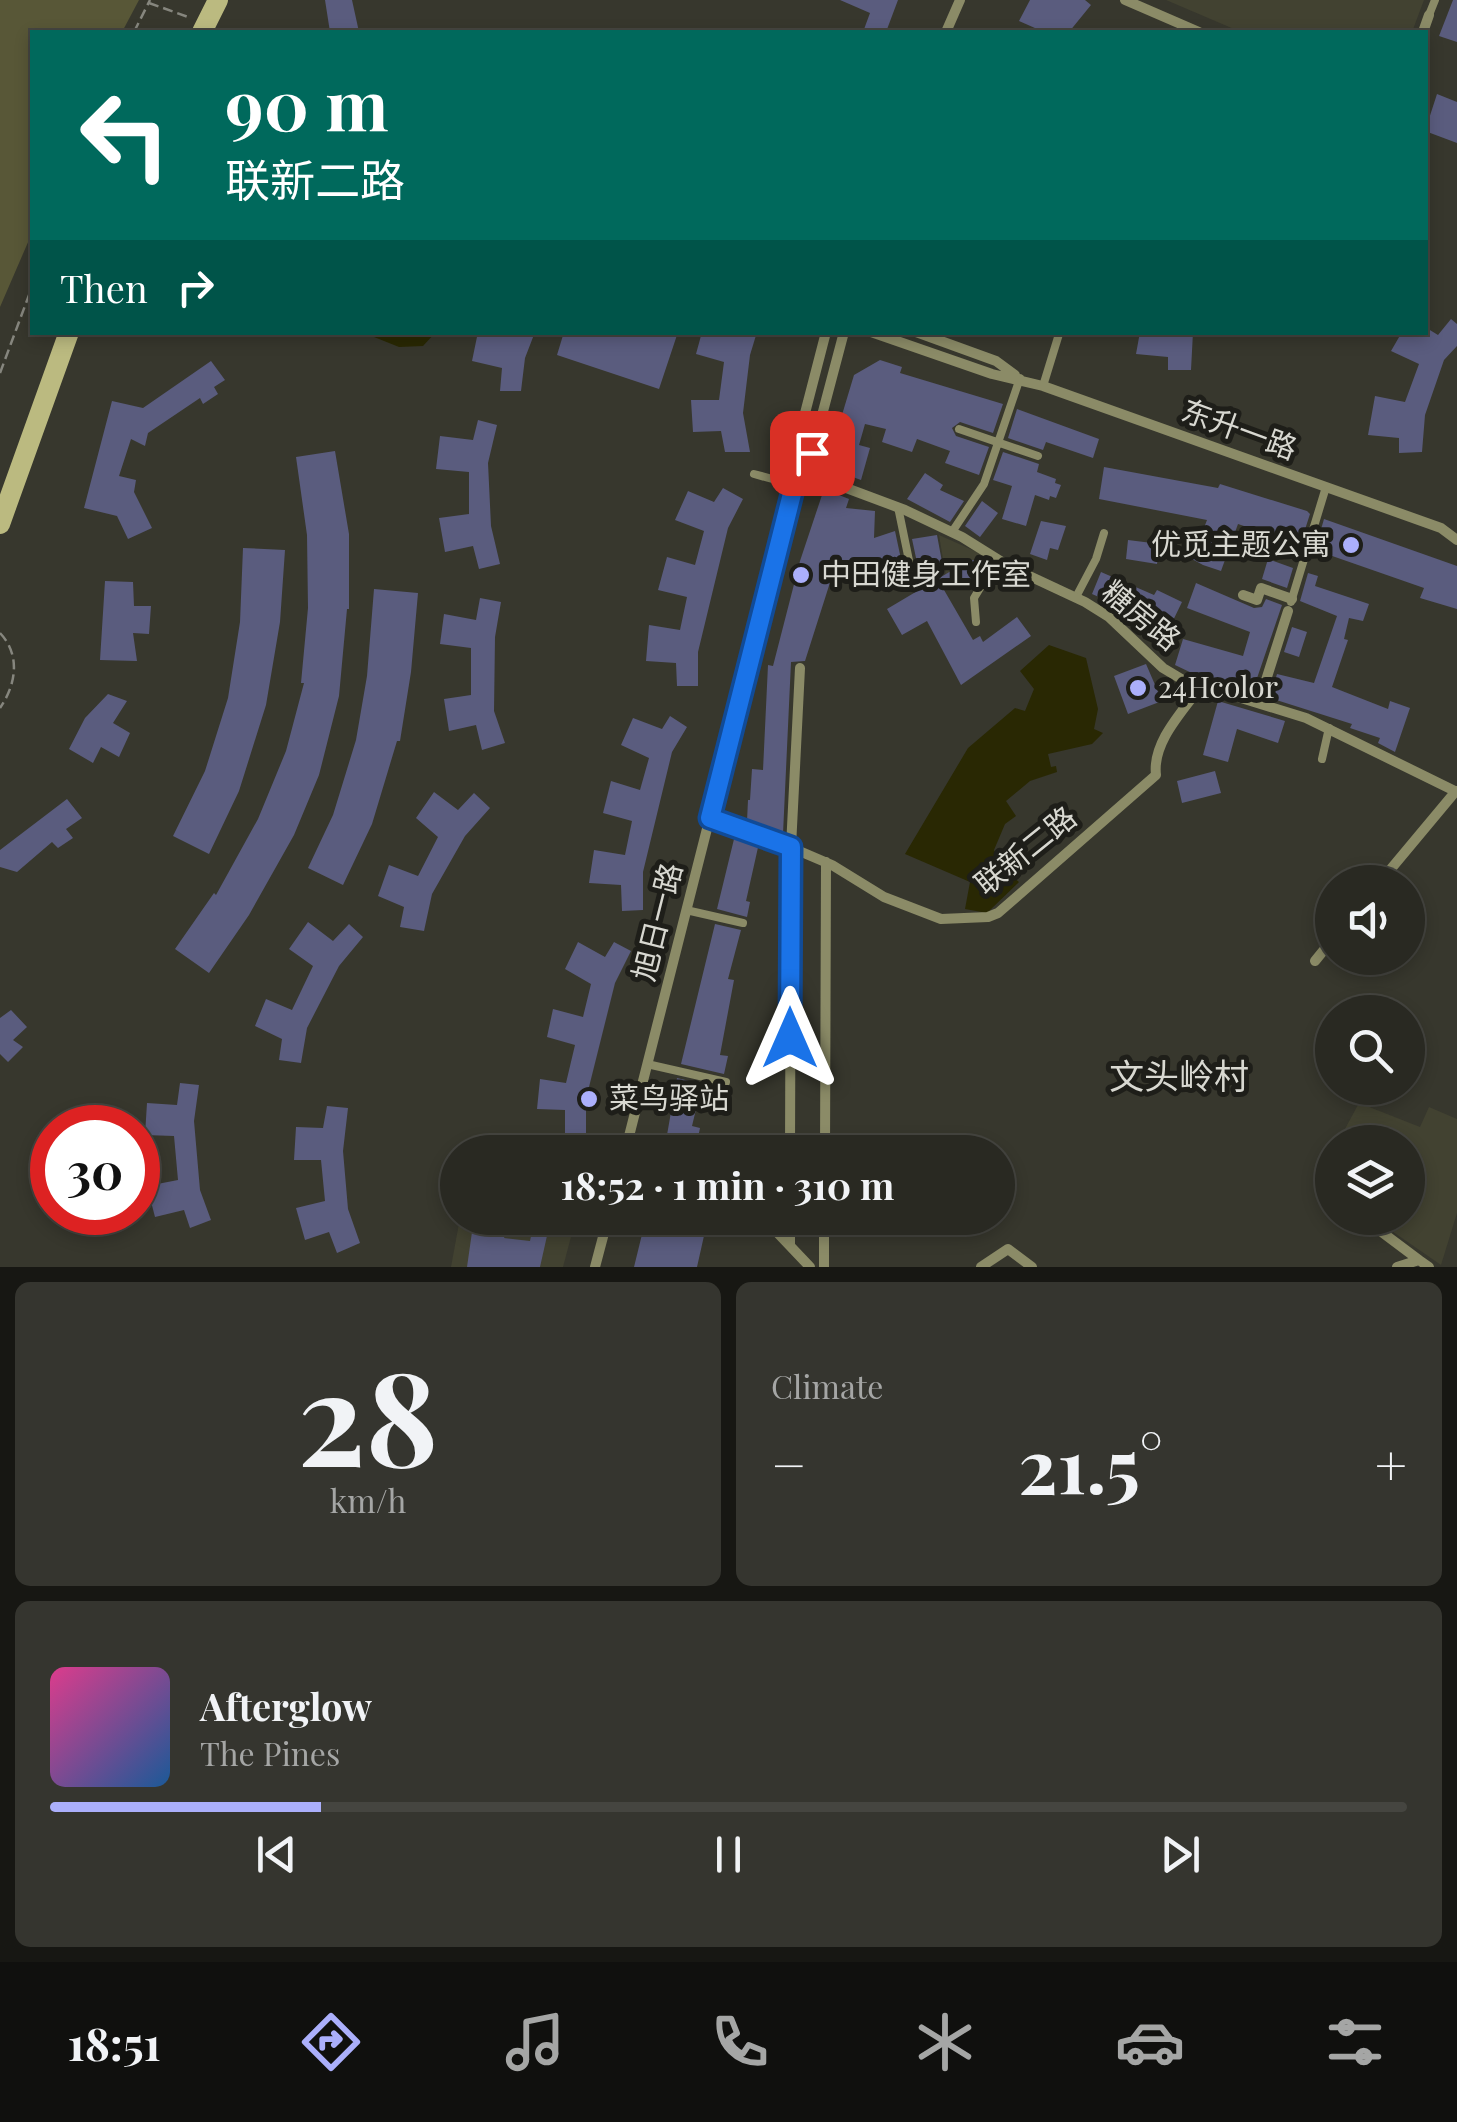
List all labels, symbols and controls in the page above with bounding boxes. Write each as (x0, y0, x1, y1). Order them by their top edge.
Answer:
text: 90 m (225, 55, 389, 149)
icon: left (60, 70, 190, 200)
text: 联新二路 (225, 148, 405, 208)
icon: right (168, 260, 223, 315)
text: Then (60, 262, 148, 313)
street label: 东升一路 (1176, 389, 1303, 467)
pin (770, 411, 855, 496)
icon: arrive (785, 426, 840, 481)
place label: 优觅主题公寓 (1151, 523, 1331, 563)
marker: 优觅主题公寓 (1340, 534, 1362, 556)
place label: 中田健身工作室 (821, 553, 1031, 593)
marker: 中田健身工作室 (790, 564, 812, 586)
street label: 糖房路 (1095, 571, 1190, 658)
place label: 24Hcolor (1158, 666, 1278, 706)
marker: 24Hcolor (1127, 677, 1149, 699)
street label: 联新二路 (966, 796, 1084, 903)
street label: 旭日一路 (622, 858, 690, 985)
map controls (1315, 865, 1425, 1235)
button: sound (1315, 865, 1425, 975)
position arrow (738, 986, 842, 1090)
button: search (1315, 995, 1425, 1105)
district label: 文头岭村 (1109, 1051, 1249, 1098)
place label: 菜鸟驿站 (609, 1077, 729, 1117)
marker: 菜鸟驿站 (578, 1088, 600, 1110)
speed limit sign: 30 (30, 1105, 160, 1235)
button: layers (1315, 1125, 1425, 1235)
text: 18:52 · 1 min · 310 m (560, 1159, 895, 1210)
text: 28 (298, 1326, 438, 1500)
text: Climate (771, 1364, 883, 1407)
text: 21.5° (1018, 1413, 1163, 1513)
text: − (771, 1426, 807, 1500)
text: + (1375, 1426, 1407, 1500)
text: km/h (330, 1478, 406, 1521)
text: Afterglow (200, 1680, 372, 1731)
text: The Pines (200, 1731, 340, 1774)
icon: previous (249, 1827, 304, 1882)
icon: pause (701, 1827, 756, 1882)
icon: next (1153, 1827, 1208, 1882)
icon: directions (296, 2007, 366, 2077)
icon: music (500, 2007, 570, 2077)
icon: phone (705, 2007, 775, 2077)
icon: climate (910, 2007, 980, 2077)
icon: car (1115, 2007, 1185, 2077)
icon: filters (1320, 2007, 1390, 2077)
text: 18:51 (67, 2012, 161, 2072)

